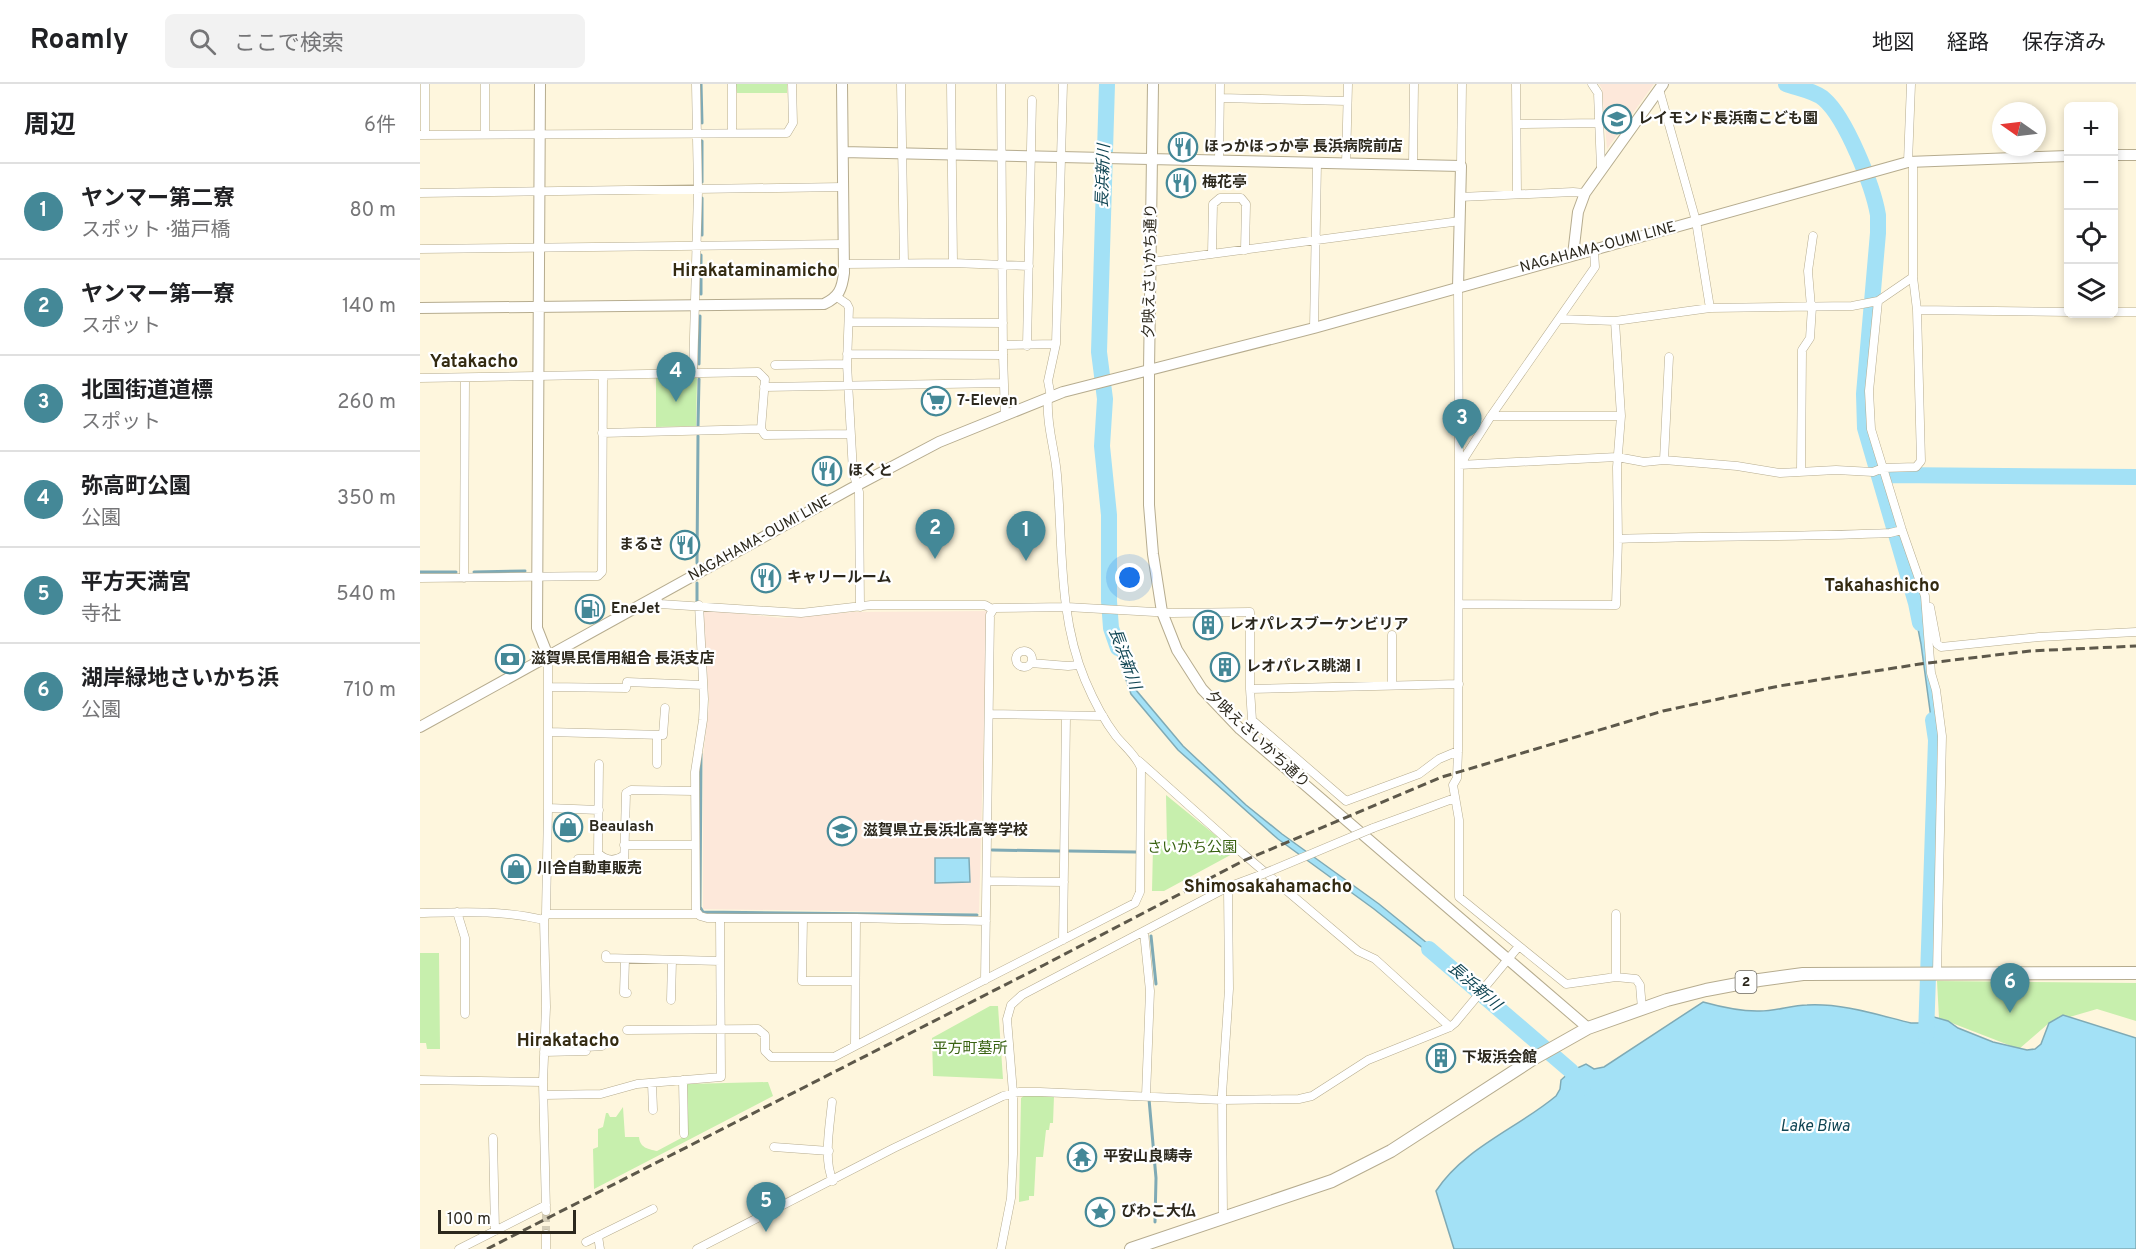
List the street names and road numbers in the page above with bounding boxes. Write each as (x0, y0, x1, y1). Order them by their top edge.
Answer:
street label: 夕映えさいかち通り (1140, 203, 1162, 339)
street label: NAGAHAMA-OUMI LINE (1518, 218, 1678, 278)
street label: NAGAHAMA-OUMI LINE (685, 492, 835, 586)
street label: 夕映えさいかち通り (1201, 687, 1313, 793)
road number: 2 (1736, 971, 1756, 993)

